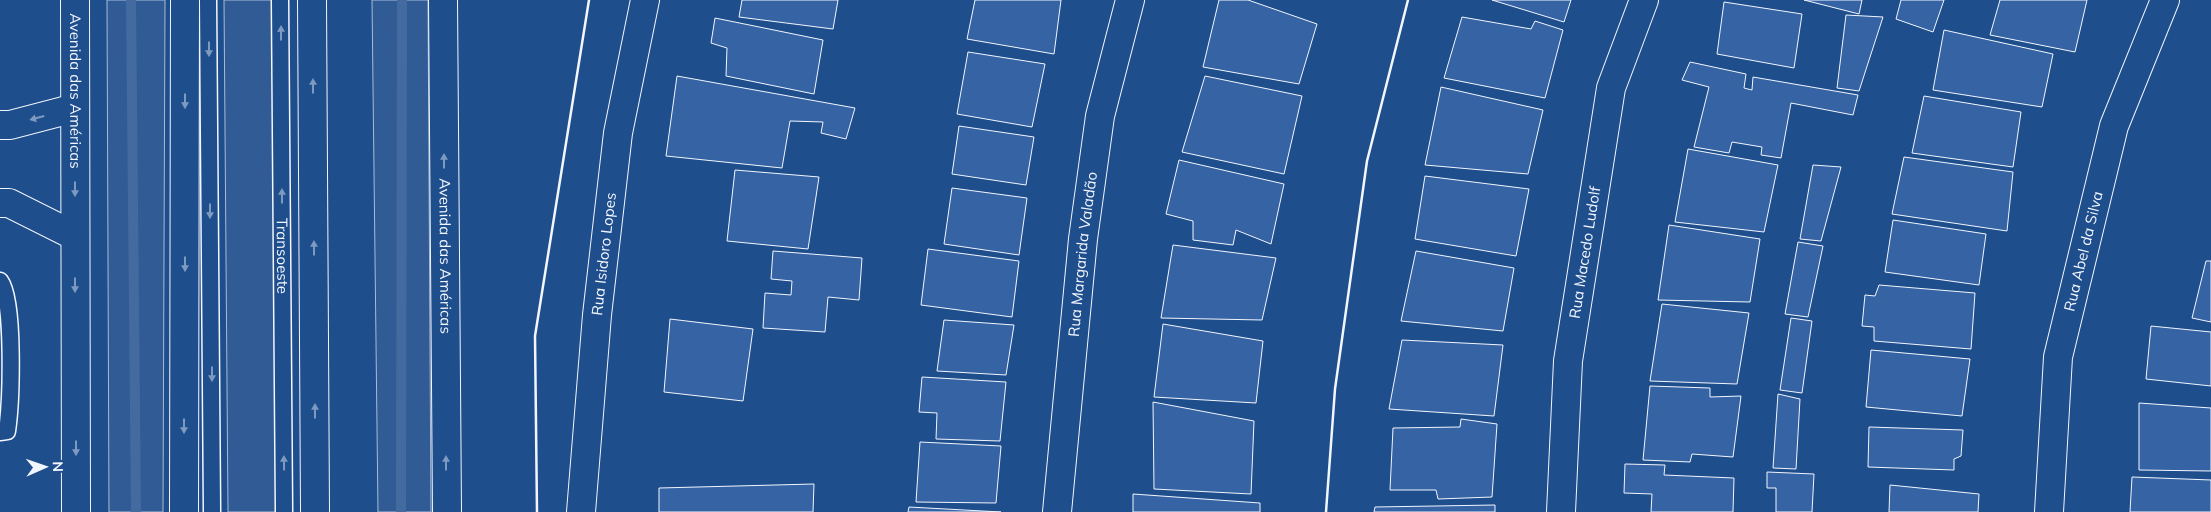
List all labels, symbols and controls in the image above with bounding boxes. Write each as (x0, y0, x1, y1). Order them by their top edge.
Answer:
street label: Avenida das Américas (66, 13, 85, 169)
one-way arrow (276, 25, 284, 41)
one-way arrow (205, 41, 213, 57)
one-way arrow (308, 78, 316, 94)
one-way arrow (181, 93, 189, 109)
one-way arrow (30, 114, 45, 122)
one-way arrow (440, 153, 448, 169)
street label: Rua Margarida Valadão (1064, 170, 1101, 338)
street label: Avenida das Américas (435, 178, 456, 334)
one-way arrow (71, 181, 79, 197)
street label: Rua Macedo Ludolf (1565, 184, 1605, 320)
one-way arrow (278, 188, 286, 204)
street label: Rua Abel da Silva (2059, 189, 2107, 313)
street label: Rua Isidoro Lopes (587, 191, 620, 317)
one-way arrow (206, 203, 214, 219)
street label: Transoeste (273, 218, 292, 294)
one-way arrow (310, 240, 318, 256)
one-way arrow (181, 256, 189, 272)
one-way arrow (71, 277, 79, 293)
one-way arrow (208, 366, 216, 382)
one-way arrow (311, 403, 319, 419)
one-way arrow (180, 418, 188, 434)
one-way arrow (72, 440, 80, 456)
north arrow (20, 442, 70, 492)
one-way arrow (280, 455, 288, 471)
one-way arrow (442, 455, 450, 471)
text: N (49, 461, 67, 472)

